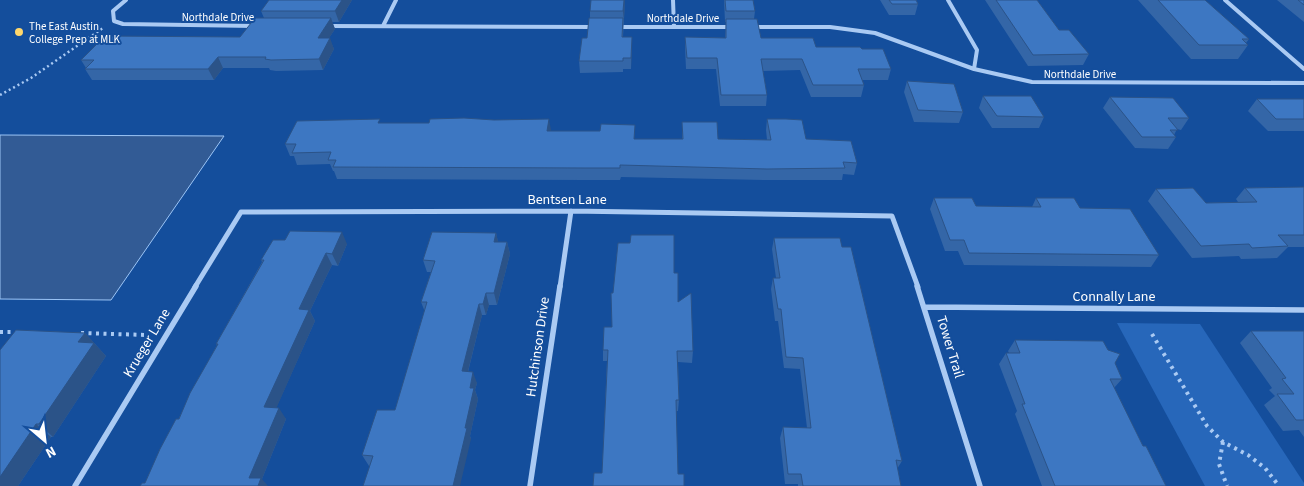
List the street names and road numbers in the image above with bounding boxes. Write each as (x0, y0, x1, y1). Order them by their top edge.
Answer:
street label: Northdale Drive (182, 10, 255, 25)
street label: Northdale Drive (647, 11, 720, 26)
street label: Northdale Drive (1044, 67, 1117, 82)
street label: Bentsen Lane (527, 190, 607, 210)
street label: Connally Lane (1073, 287, 1155, 307)
street label: Hutchinson Drive (521, 296, 555, 398)
street label: Krueger Lane (119, 305, 176, 381)
street label: Tower Trail (931, 313, 969, 381)

